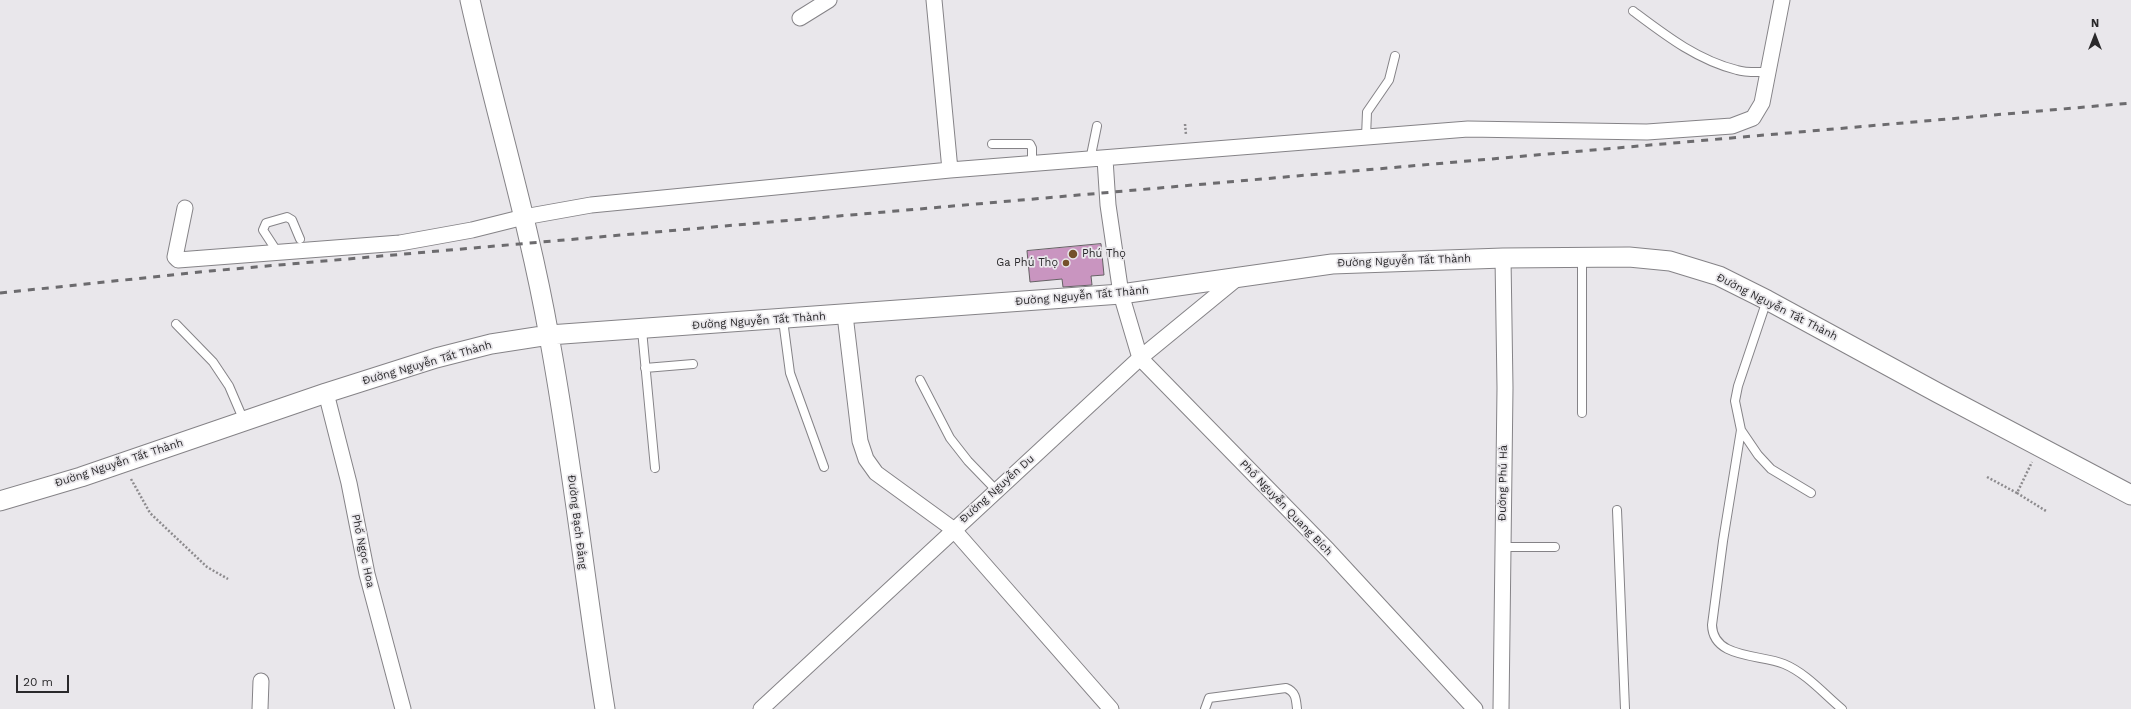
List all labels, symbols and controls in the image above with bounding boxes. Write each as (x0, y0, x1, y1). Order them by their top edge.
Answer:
north arrow (2075, 16, 2115, 56)
text: N (2091, 17, 2099, 30)
place label: Phú Thọ (1082, 247, 1126, 261)
marker: Phú Thọ (1067, 248, 1079, 260)
street label: Đường Nguyễn Tất Thành (1337, 252, 1471, 270)
place label: Ga Phú Thọ (996, 256, 1058, 270)
marker: Ga Phú Thọ (1061, 258, 1071, 268)
street label: Đường Nguyễn Tất Thành (1714, 271, 1840, 343)
street label: Đường Nguyễn Tất Thành (1015, 284, 1149, 308)
street label: Đường Nguyễn Tất Thành (692, 310, 826, 332)
street label: Đường Nguyễn Tất Thành (361, 338, 493, 388)
street label: Đường Nguyễn Tất Thành (53, 436, 185, 490)
street label: Đường Phú Hà (1496, 445, 1510, 521)
street label: Đường Nguyễn Du (957, 452, 1037, 526)
street label: Phố Nguyễn Quang Bích (1237, 457, 1335, 559)
street label: Đường Bạch Đằng (565, 474, 589, 570)
street label: Phố Ngọc Hoa (349, 513, 377, 589)
scale bar (18, 667, 71, 693)
text: 20 m (23, 675, 53, 689)

